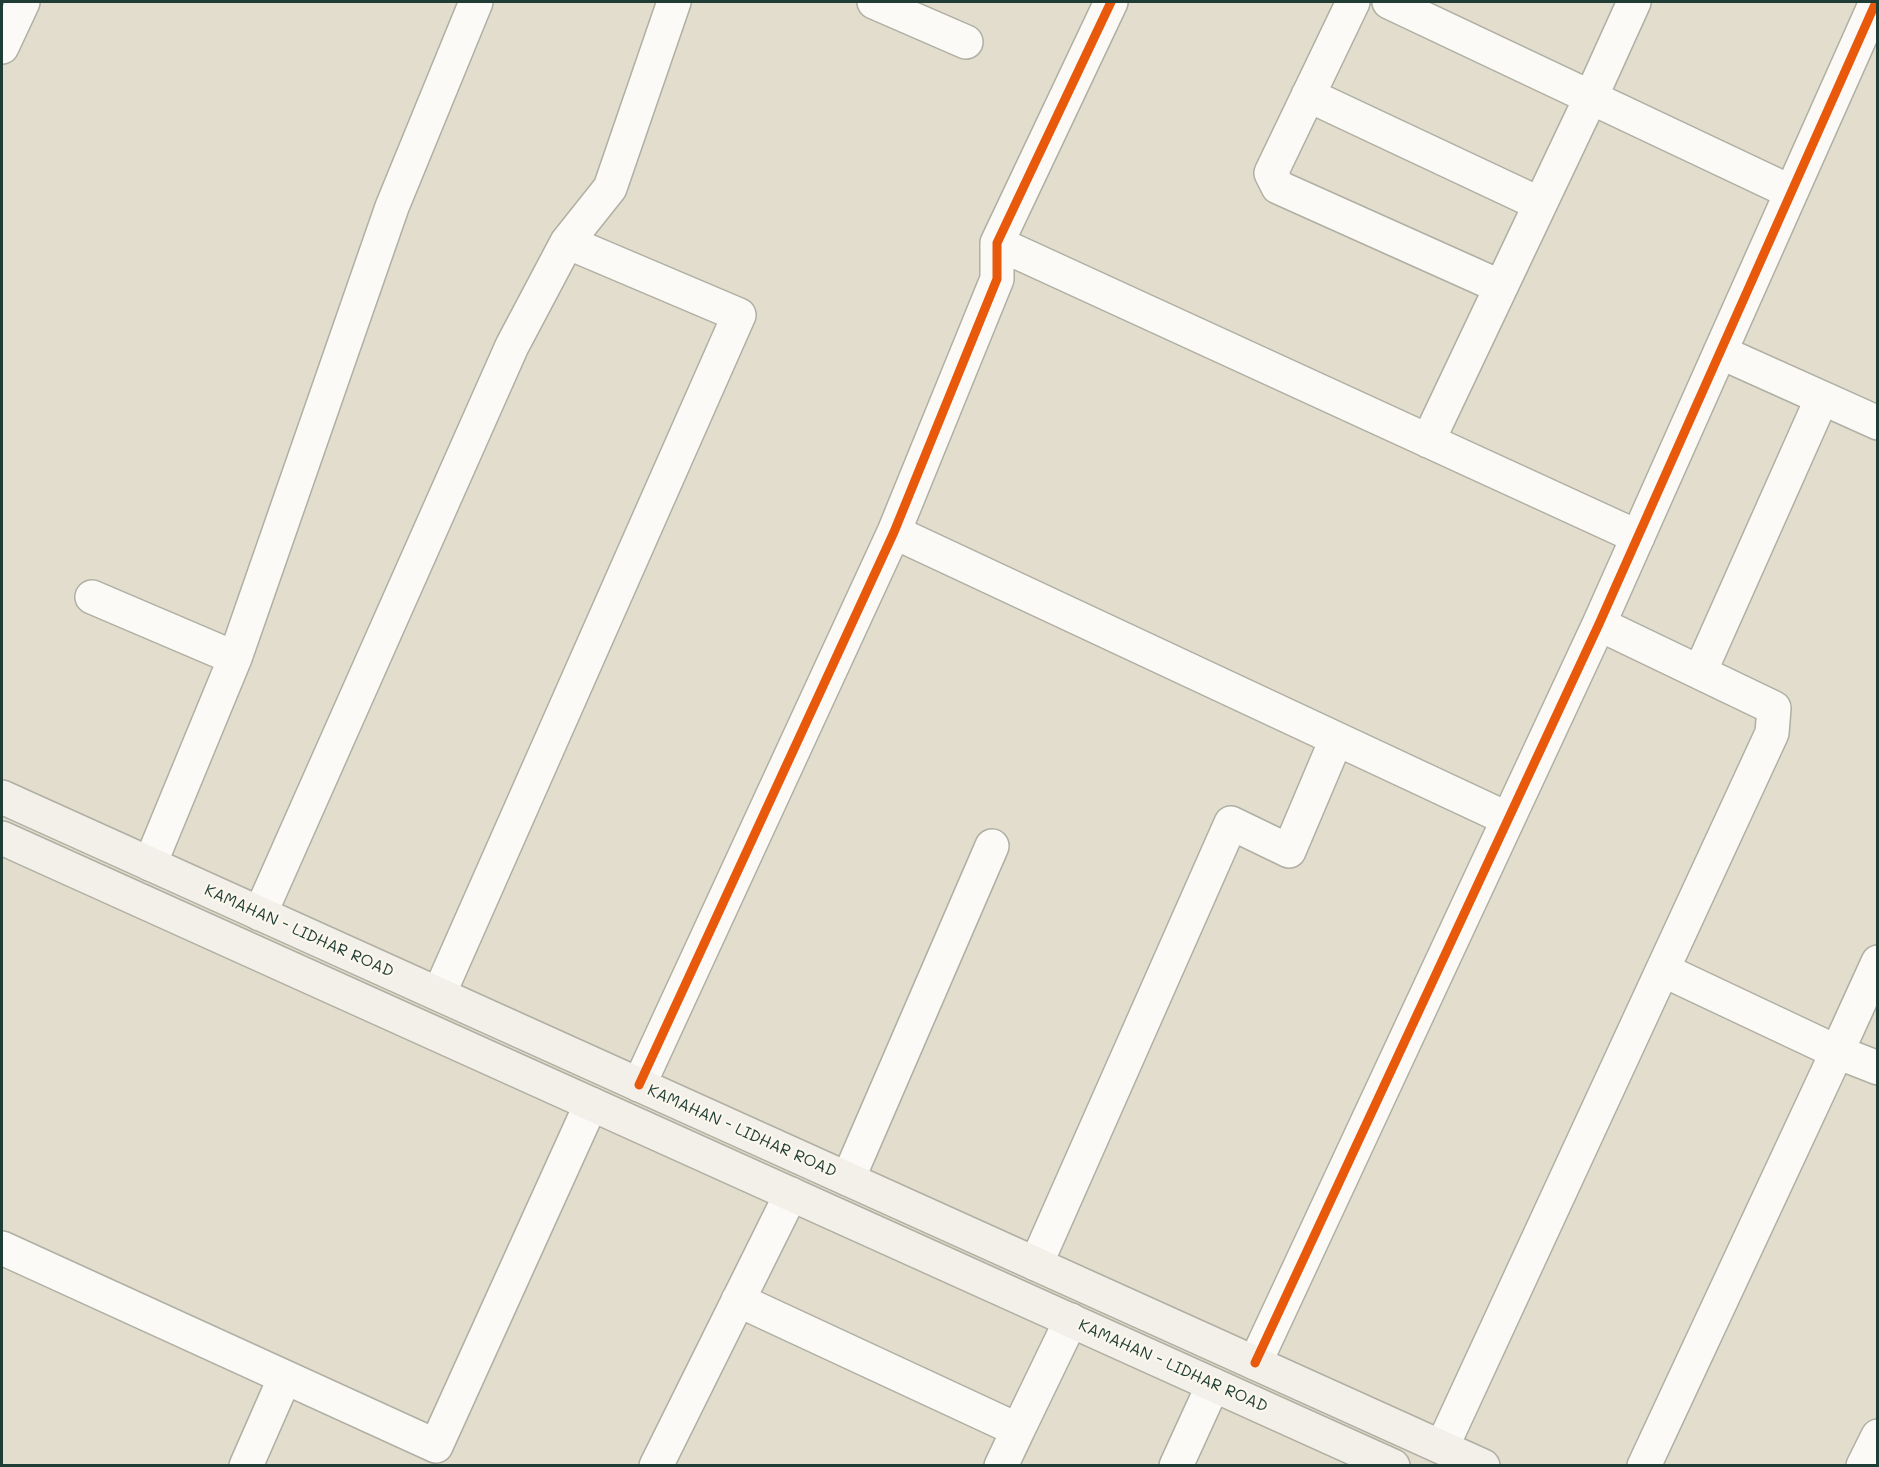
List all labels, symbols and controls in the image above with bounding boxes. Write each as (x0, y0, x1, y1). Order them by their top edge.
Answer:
street label: KAMAHAN - LIDHAR ROAD (201, 881, 397, 981)
street label: KAMAHAN - LIDHAR ROAD (644, 1081, 840, 1181)
street label: KAMAHAN - LIDHAR ROAD (1075, 1316, 1271, 1416)

